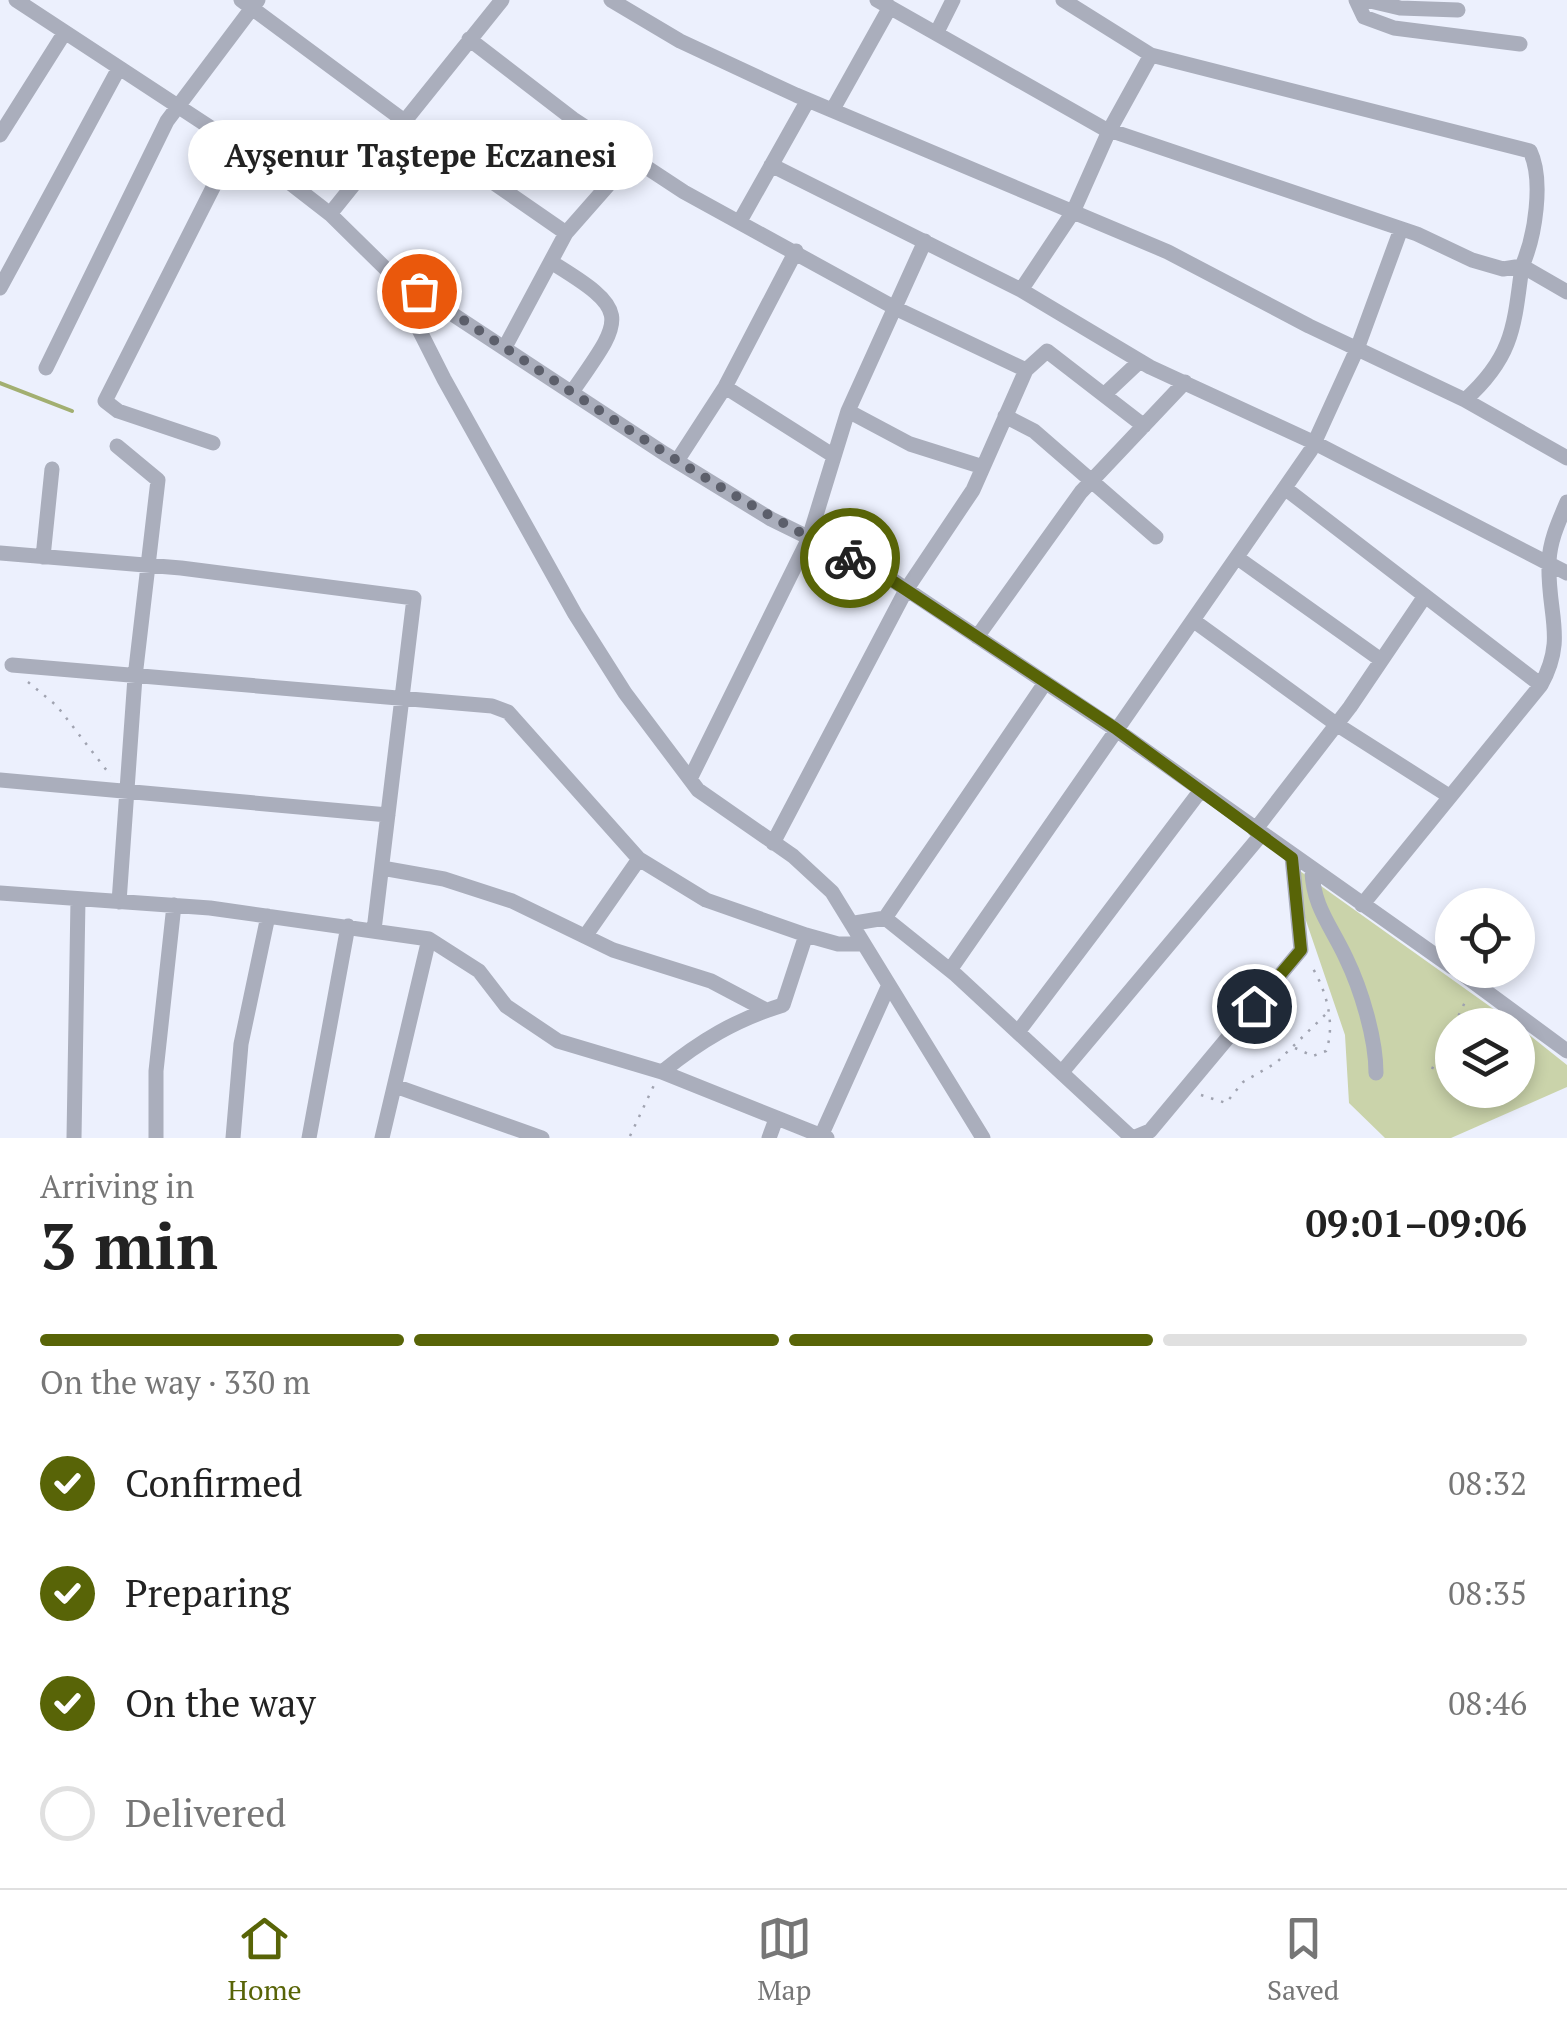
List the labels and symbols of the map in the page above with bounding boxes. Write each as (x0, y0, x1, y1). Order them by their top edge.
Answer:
callout: Ayşenur Taştepe Eczanesi (186, 121, 652, 191)
pin (377, 249, 462, 334)
courier (800, 508, 900, 608)
pin (1212, 964, 1297, 1049)

